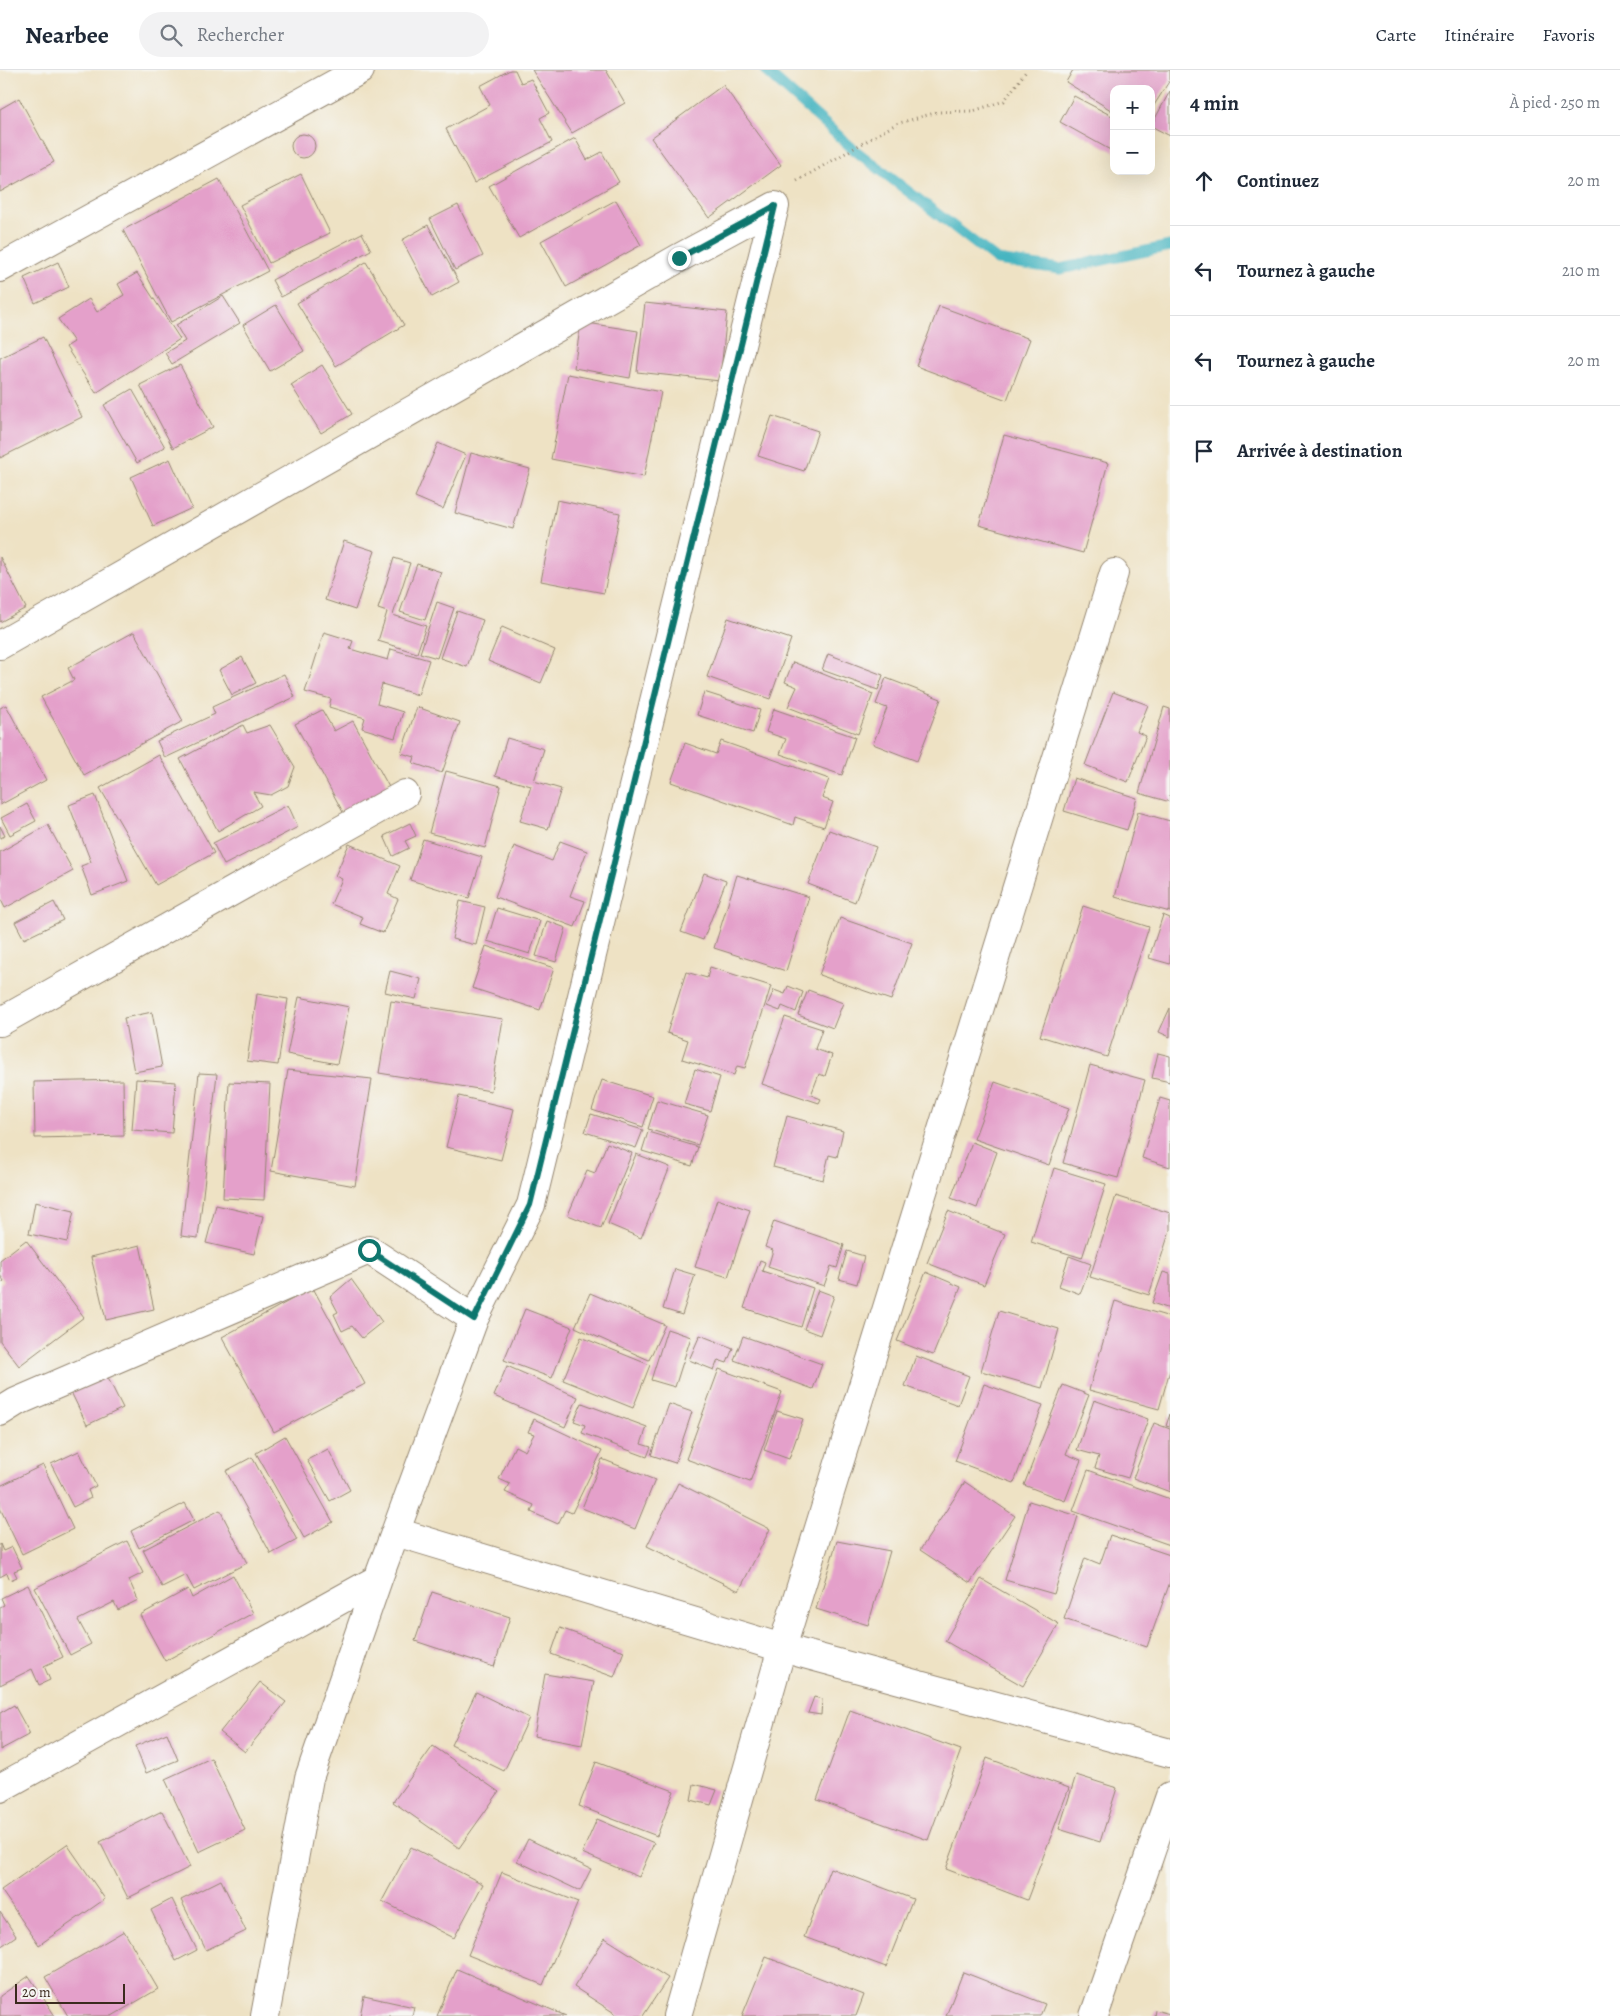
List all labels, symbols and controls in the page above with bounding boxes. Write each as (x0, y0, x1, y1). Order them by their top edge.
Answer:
search box (139, 12, 489, 57)
text: Nearbee (25, 19, 109, 51)
icon: search (157, 21, 185, 49)
text: Rechercher (197, 22, 284, 48)
text: Carte (1376, 23, 1416, 47)
text: Itinéraire (1444, 23, 1515, 47)
text: Favoris (1543, 23, 1595, 47)
map controls (1110, 85, 1155, 175)
button: + (1110, 85, 1155, 130)
text: 4 min (1190, 89, 1239, 117)
text: À pied · 250 m (1510, 92, 1600, 114)
button: − (1110, 130, 1155, 175)
icon: ahead (1190, 167, 1218, 195)
text: Continuez (1237, 168, 1319, 194)
text: 20 m (1567, 170, 1600, 192)
route end (668, 247, 691, 270)
icon: left (1190, 257, 1218, 285)
text: Tournez à gauche (1237, 258, 1375, 284)
text: 210 m (1562, 260, 1600, 282)
icon: left (1190, 347, 1218, 375)
text: Tournez à gauche (1237, 348, 1375, 374)
text: 20 m (1567, 350, 1600, 372)
icon: arrive (1190, 437, 1218, 465)
text: Arrivée à destination (1237, 438, 1402, 464)
route start (358, 1239, 381, 1262)
scale bar (15, 1981, 125, 2004)
text: 20 m (22, 1983, 51, 2002)

